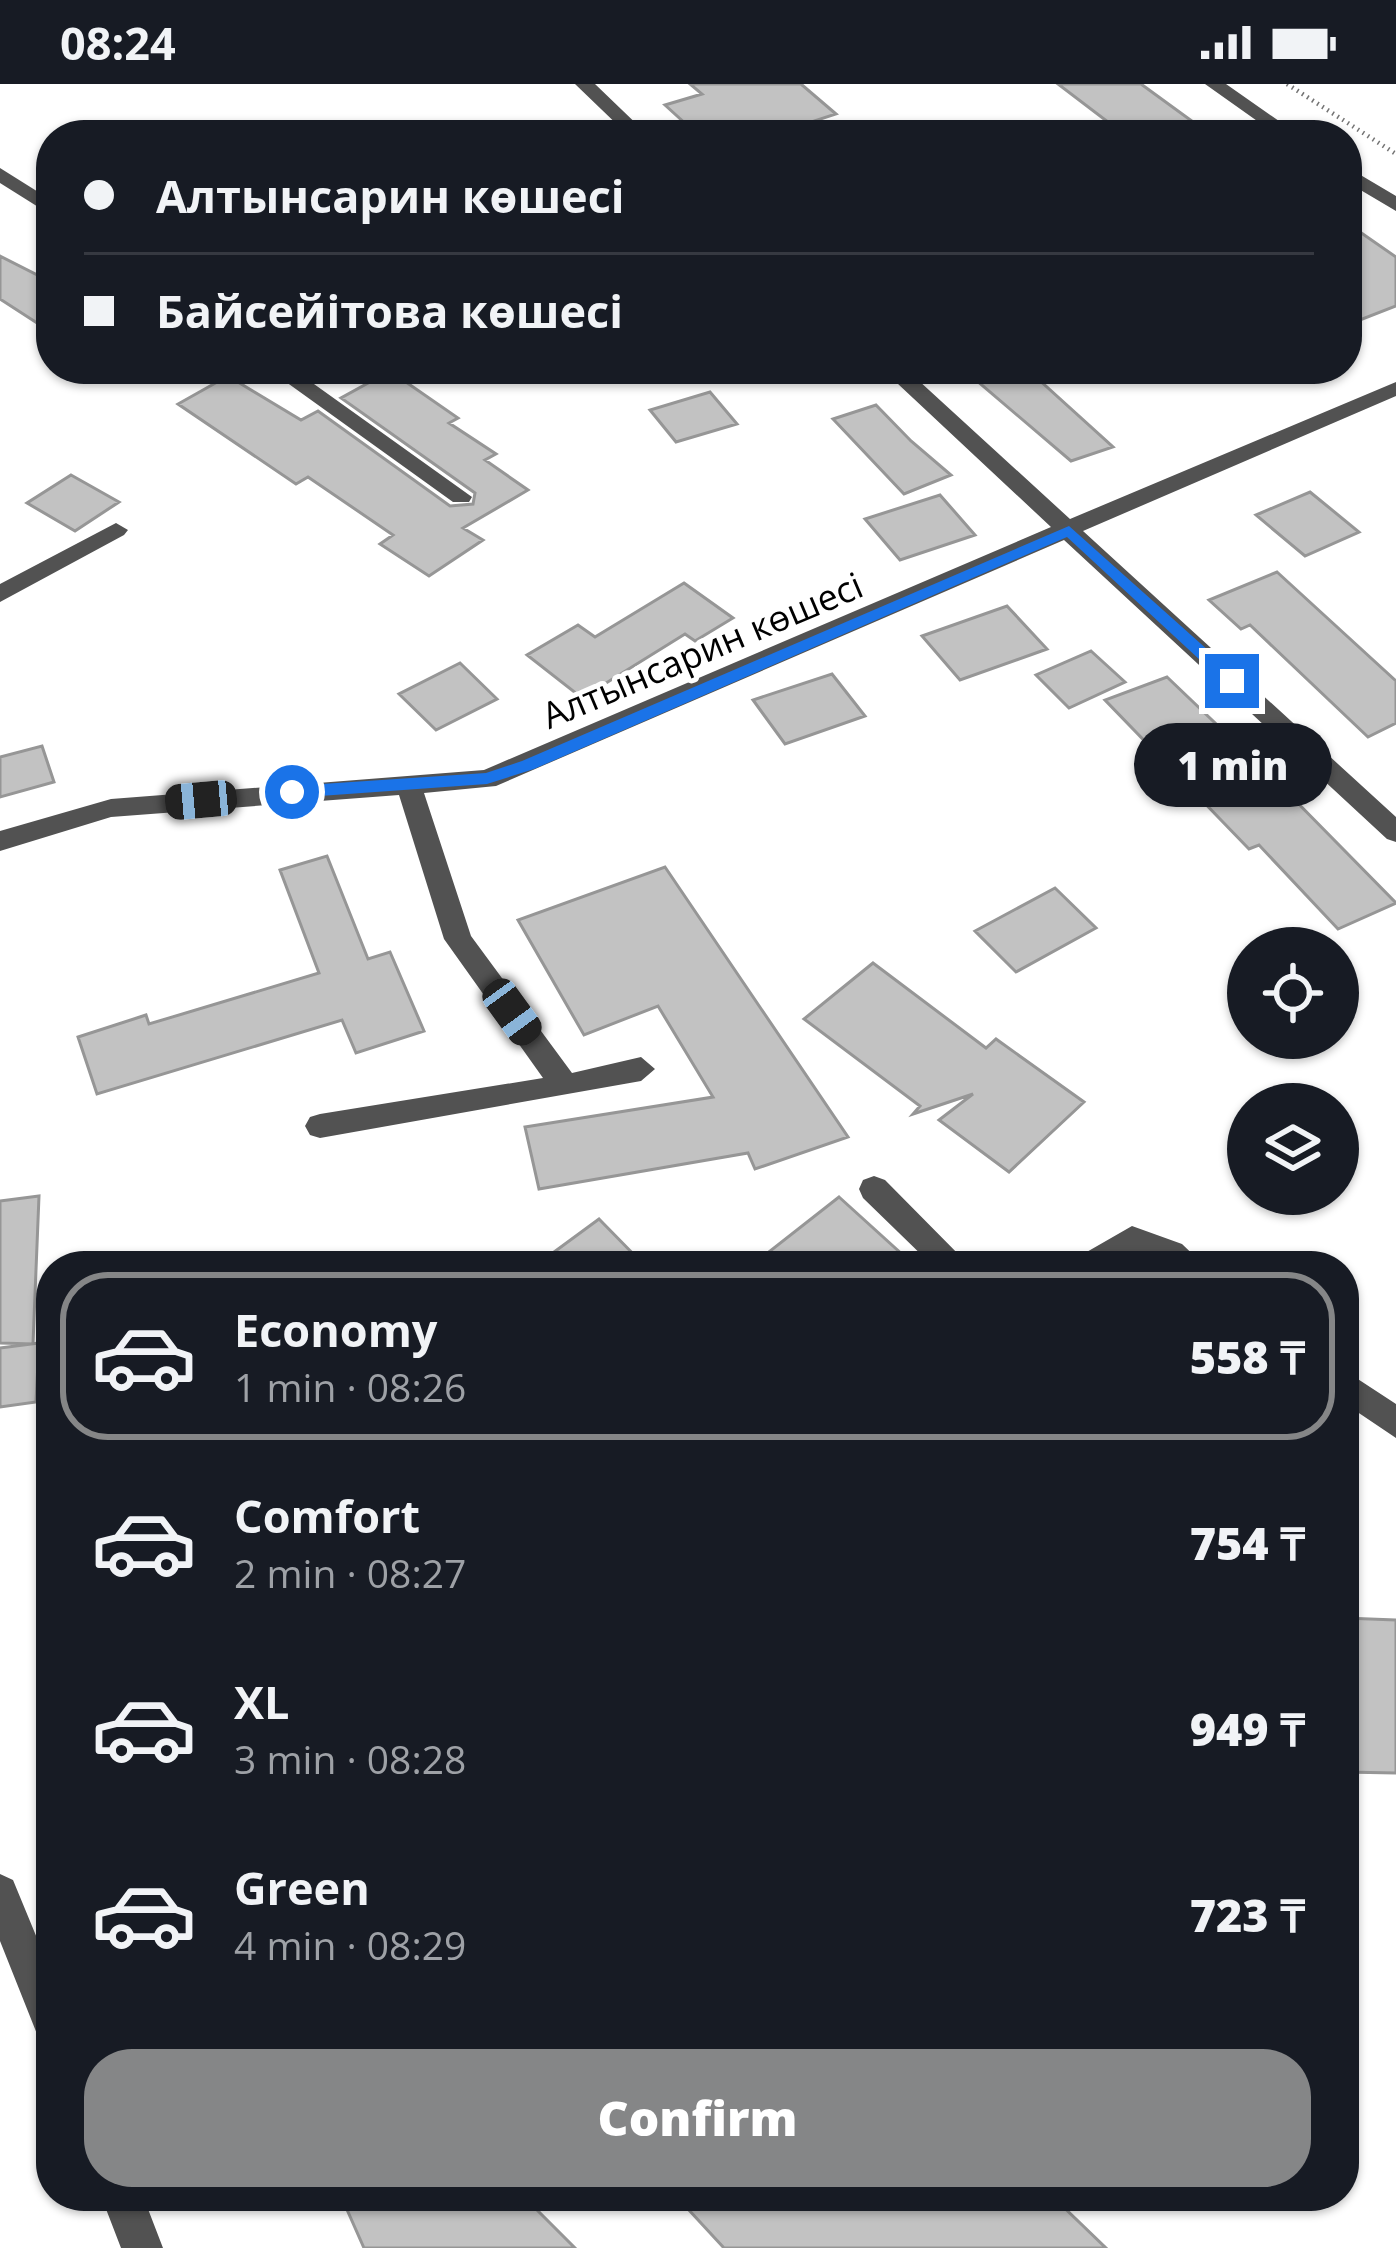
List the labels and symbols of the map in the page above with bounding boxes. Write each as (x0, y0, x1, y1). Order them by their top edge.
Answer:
street label: Алтынсарин көшесі (534, 560, 870, 740)
route end (1205, 654, 1259, 708)
callout: 1 min (1133, 723, 1331, 807)
route start (265, 765, 319, 819)
car (164, 779, 238, 821)
car (476, 972, 548, 1052)

